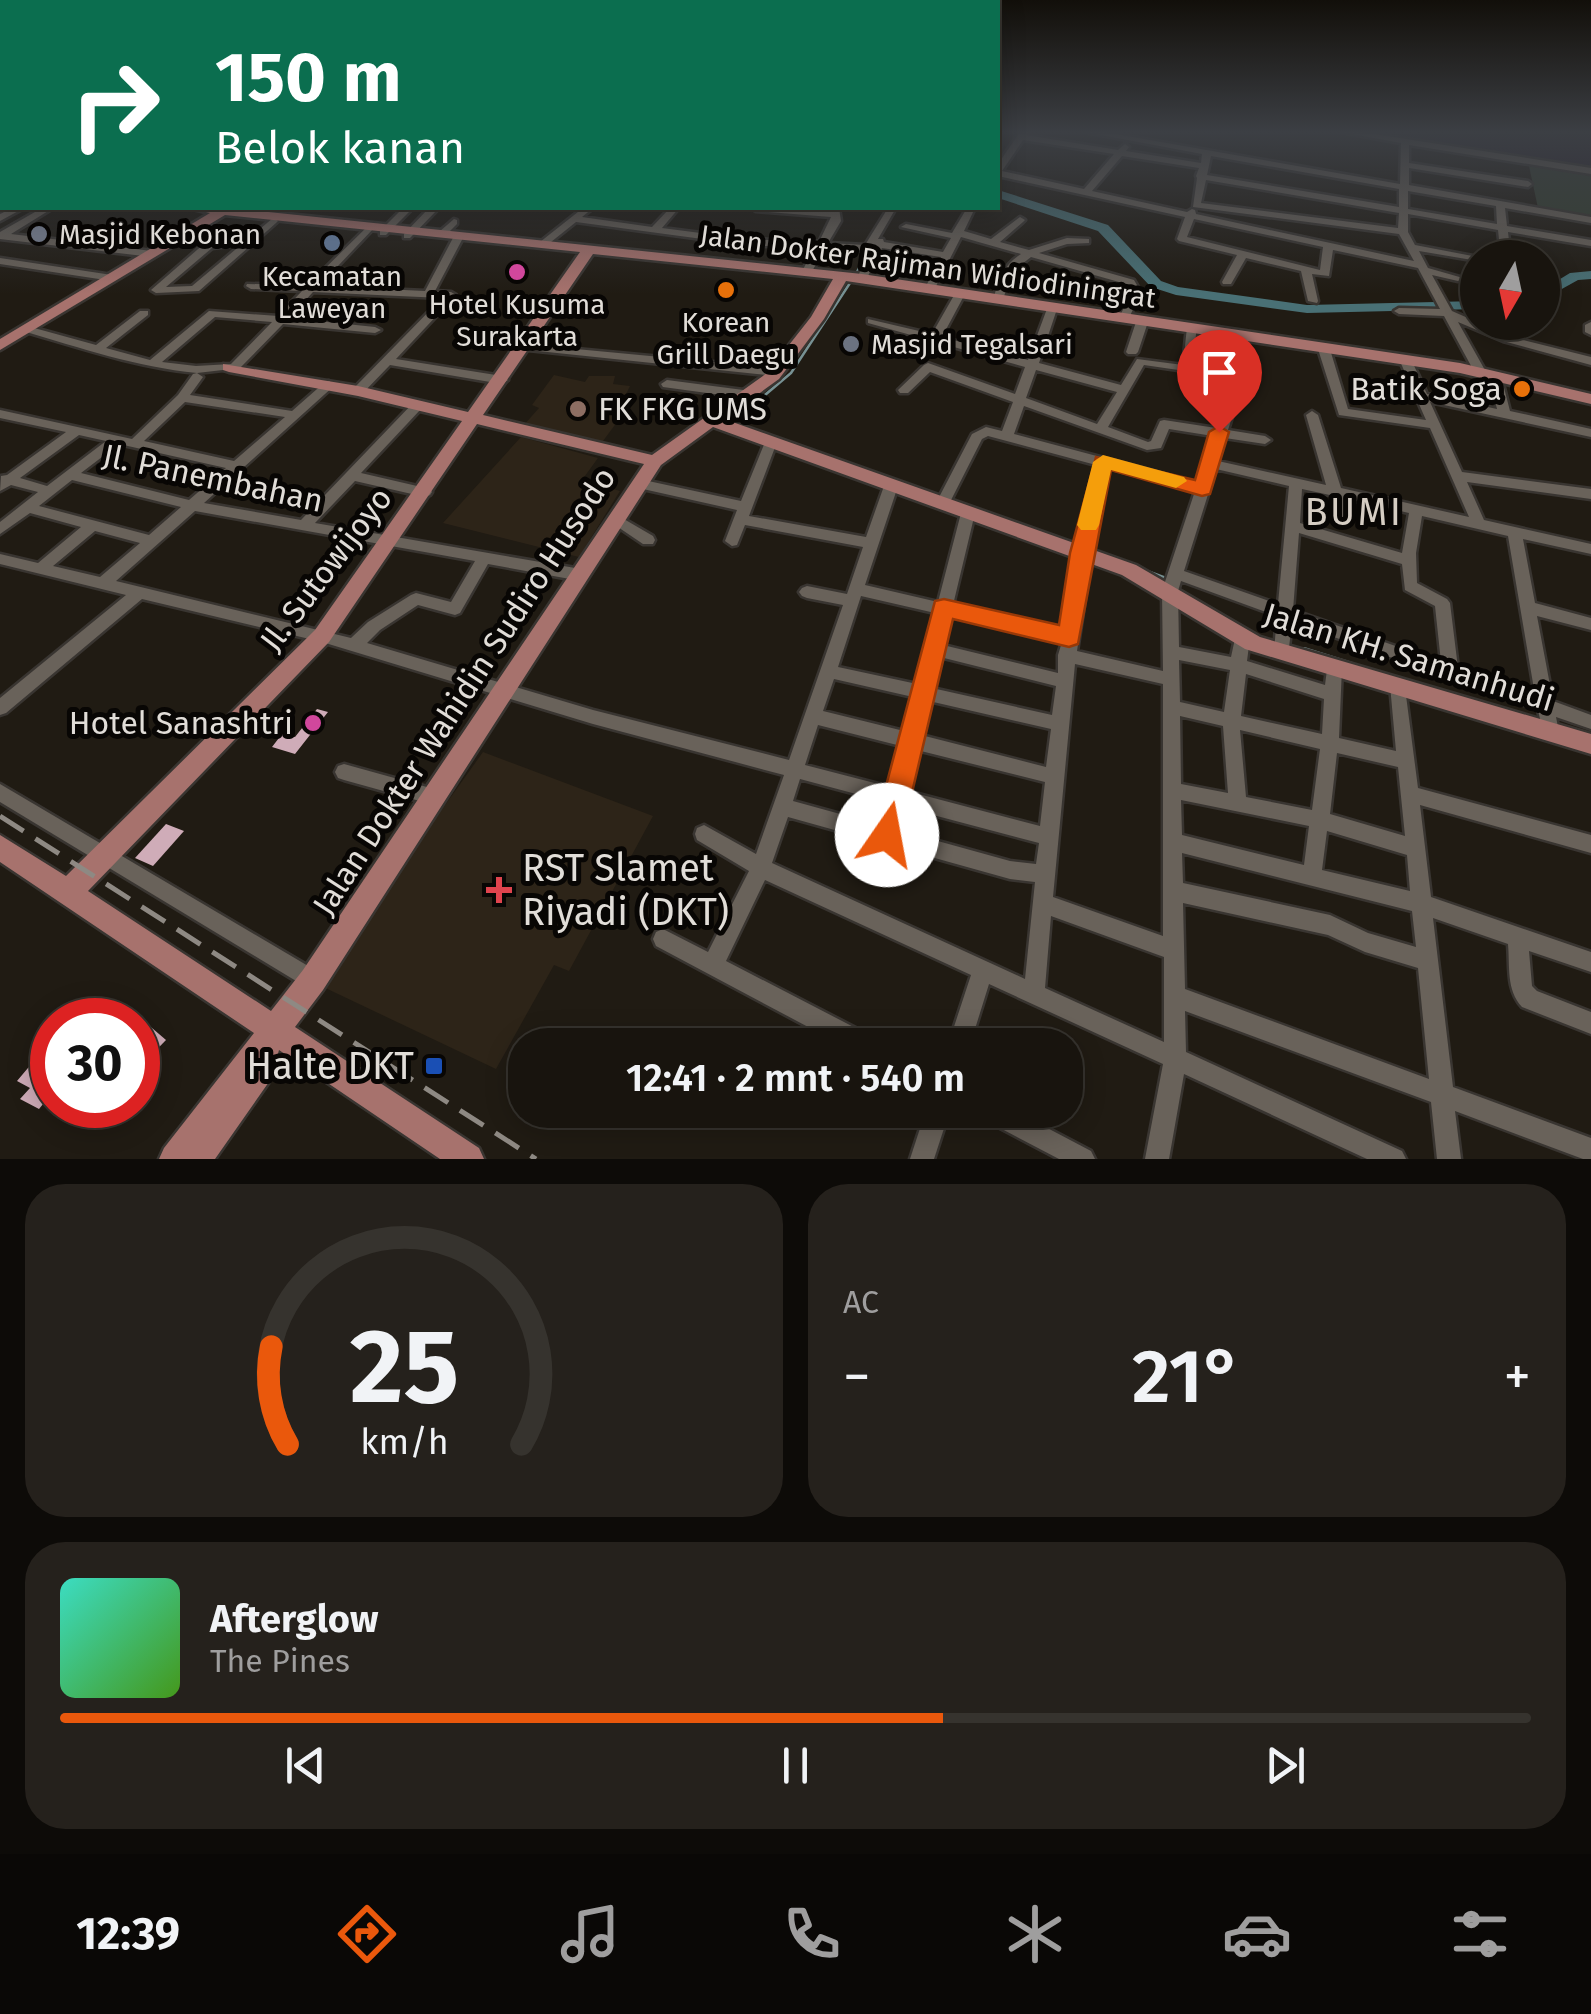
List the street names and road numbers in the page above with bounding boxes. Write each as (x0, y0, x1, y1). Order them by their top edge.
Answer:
street label: Jalan Dokter Rajiman Widiodiningrat (698, 218, 1159, 315)
street label: Jl. Panembahan (99, 436, 327, 520)
street label: Jalan Dokter Wahidin Sudiro Husodo (305, 460, 623, 922)
street label: Jl. Sutowijoyo (252, 480, 400, 658)
street label: Jalan KH. Samanhudi (1259, 595, 1559, 719)

